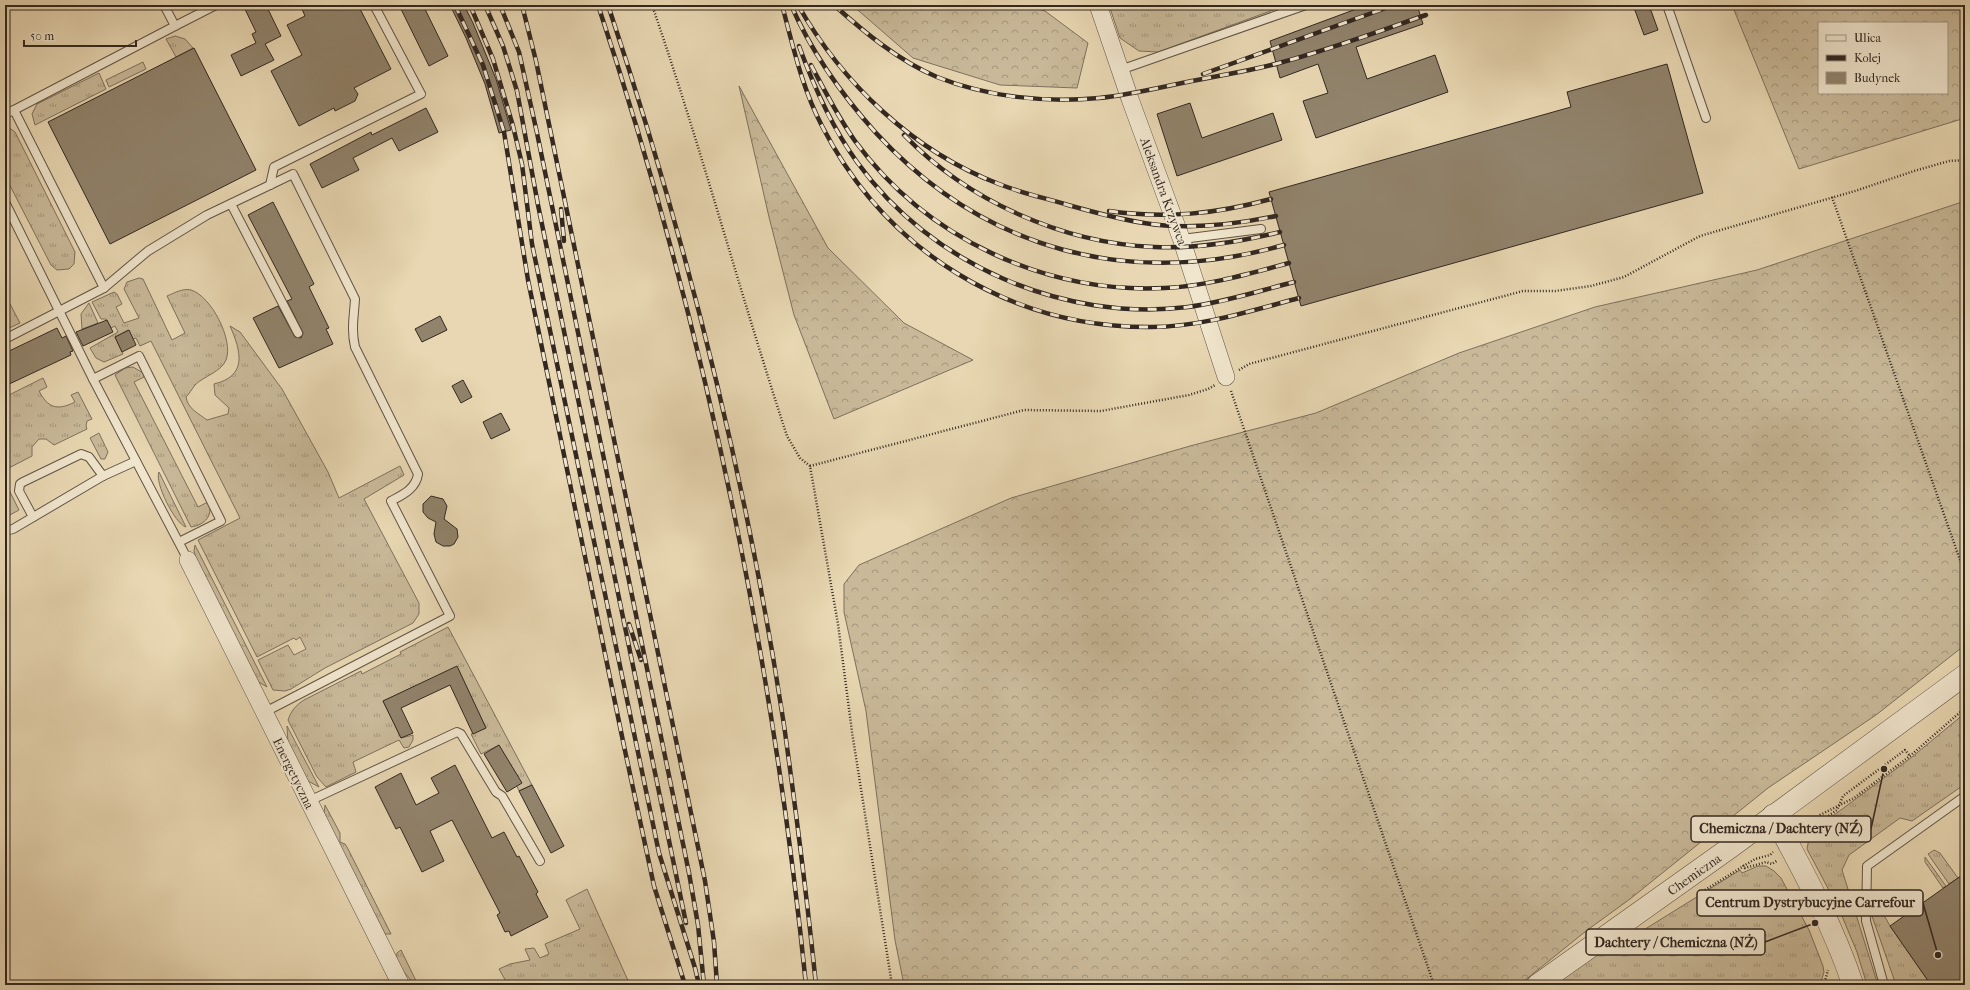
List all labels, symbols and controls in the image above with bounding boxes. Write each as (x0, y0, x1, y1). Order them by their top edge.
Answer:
scale bar (24, 22, 136, 48)
legend (1818, 22, 1948, 94)
text: 50 m (30, 29, 54, 43)
text: Ulica (1854, 31, 1881, 45)
text: Kolej (1854, 51, 1881, 65)
text: Budynek (1854, 71, 1901, 85)
street label: Aleksandra Krzywca (1137, 134, 1190, 248)
street label: Energetyczna (270, 735, 318, 812)
callout: Chemiczna / Dachtery (NŹ) (1691, 816, 1871, 842)
text: Chemiczna / Dachtery (NŹ) (1699, 819, 1863, 837)
street label: Chemiczna (1665, 850, 1725, 898)
callout: Centrum Dystrybucyjne Carrefour (1697, 890, 1923, 916)
text: Centrum Dystrybucyjne Carrefour (1705, 894, 1916, 911)
callout: Dachtery / Chemiczna (NŻ) (1586, 929, 1765, 955)
text: Dachtery / Chemiczna (NŻ) (1594, 933, 1758, 951)

